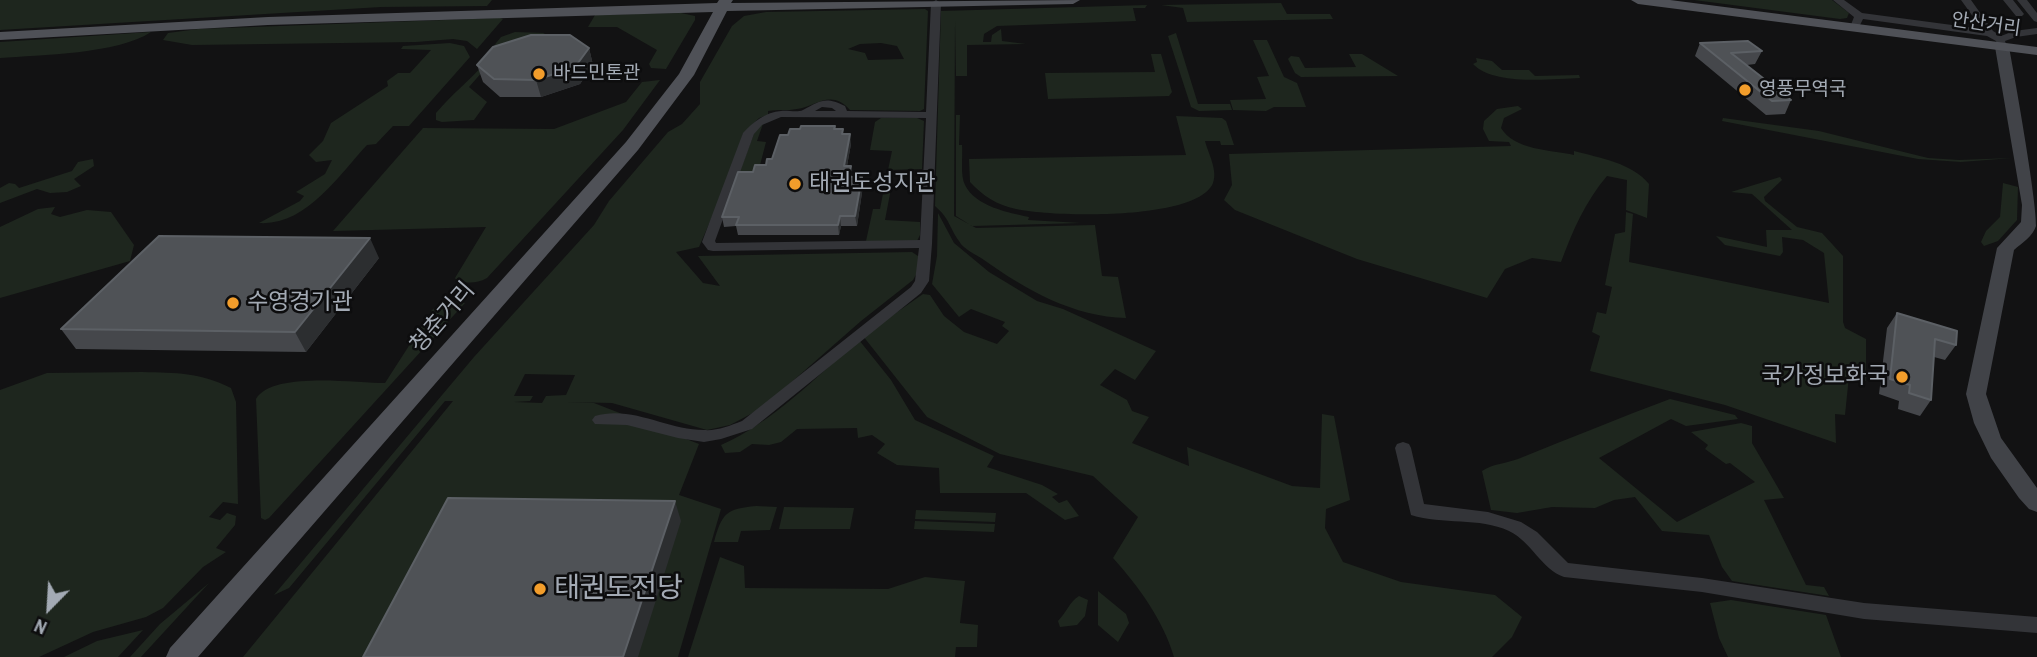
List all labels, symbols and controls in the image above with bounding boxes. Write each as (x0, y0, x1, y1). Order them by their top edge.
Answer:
street label: 안산거리 (1950, 9, 2022, 41)
place label: 바드민톤관 (553, 63, 640, 85)
marker: 바드민톤관 (531, 66, 547, 82)
place label: 영풍무역국 (1759, 79, 1846, 101)
marker: 영풍무역국 (1737, 82, 1753, 98)
place label: 태권도성지관 (809, 170, 936, 198)
marker: 태권도성지관 (787, 176, 803, 192)
street label: 청춘거리 (405, 277, 481, 359)
place label: 수영경기관 (247, 289, 353, 317)
marker: 수영경기관 (225, 295, 241, 311)
place label: 국가정보화국 (1761, 363, 1888, 391)
marker: 국가정보화국 (1894, 369, 1910, 385)
place label: 태권도전당 (554, 572, 683, 606)
north arrow (14, 573, 84, 643)
marker: 태권도전당 (532, 581, 548, 597)
text: N (30, 613, 51, 641)

